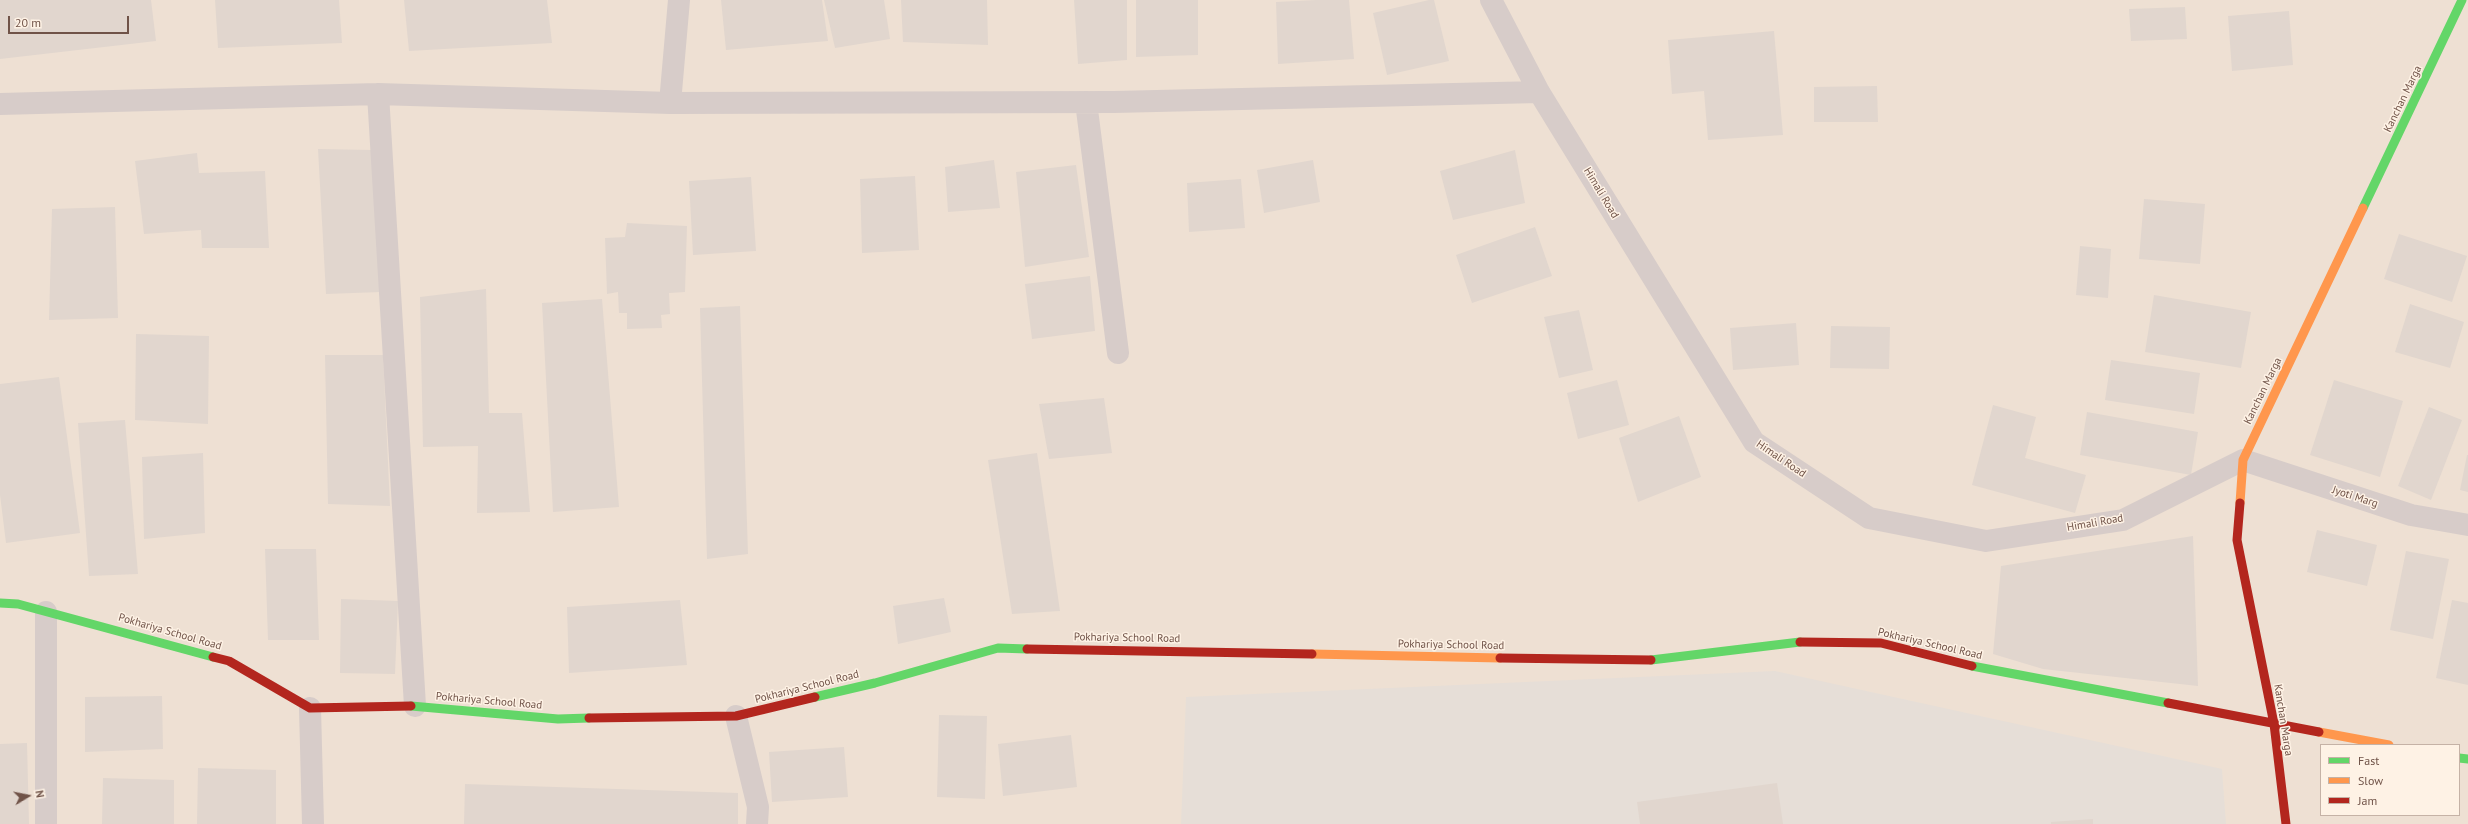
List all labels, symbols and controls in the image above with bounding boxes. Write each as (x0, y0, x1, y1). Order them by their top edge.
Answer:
scale bar (10, 8, 131, 34)
text: 20 m (15, 15, 41, 30)
street label: Kanchan Marga (2381, 64, 2425, 134)
street label: Himali Road (1581, 165, 1621, 221)
street label: Kanchan Marga (2241, 356, 2285, 426)
street label: Himali Road (1754, 438, 1808, 480)
street label: Jyoti Marg (2330, 483, 2380, 511)
street label: Himali Road (2066, 512, 2124, 534)
street label: Pokhariya School Road (117, 611, 223, 653)
street label: Pokhariya School Road (1877, 626, 1983, 662)
street label: Pokhariya School Road (1074, 630, 1180, 646)
street label: Pokhariya School Road (1398, 637, 1504, 653)
street label: Pokhariya School Road (754, 668, 860, 706)
street label: Kanchan Marga (2271, 683, 2295, 757)
street label: Pokhariya School Road (435, 690, 543, 712)
legend (2320, 744, 2460, 816)
text: Fast (2358, 753, 2379, 768)
text: Slow (2358, 773, 2383, 788)
north arrow (8, 776, 48, 816)
text: N (32, 789, 47, 799)
text: Jam (2358, 793, 2377, 808)

